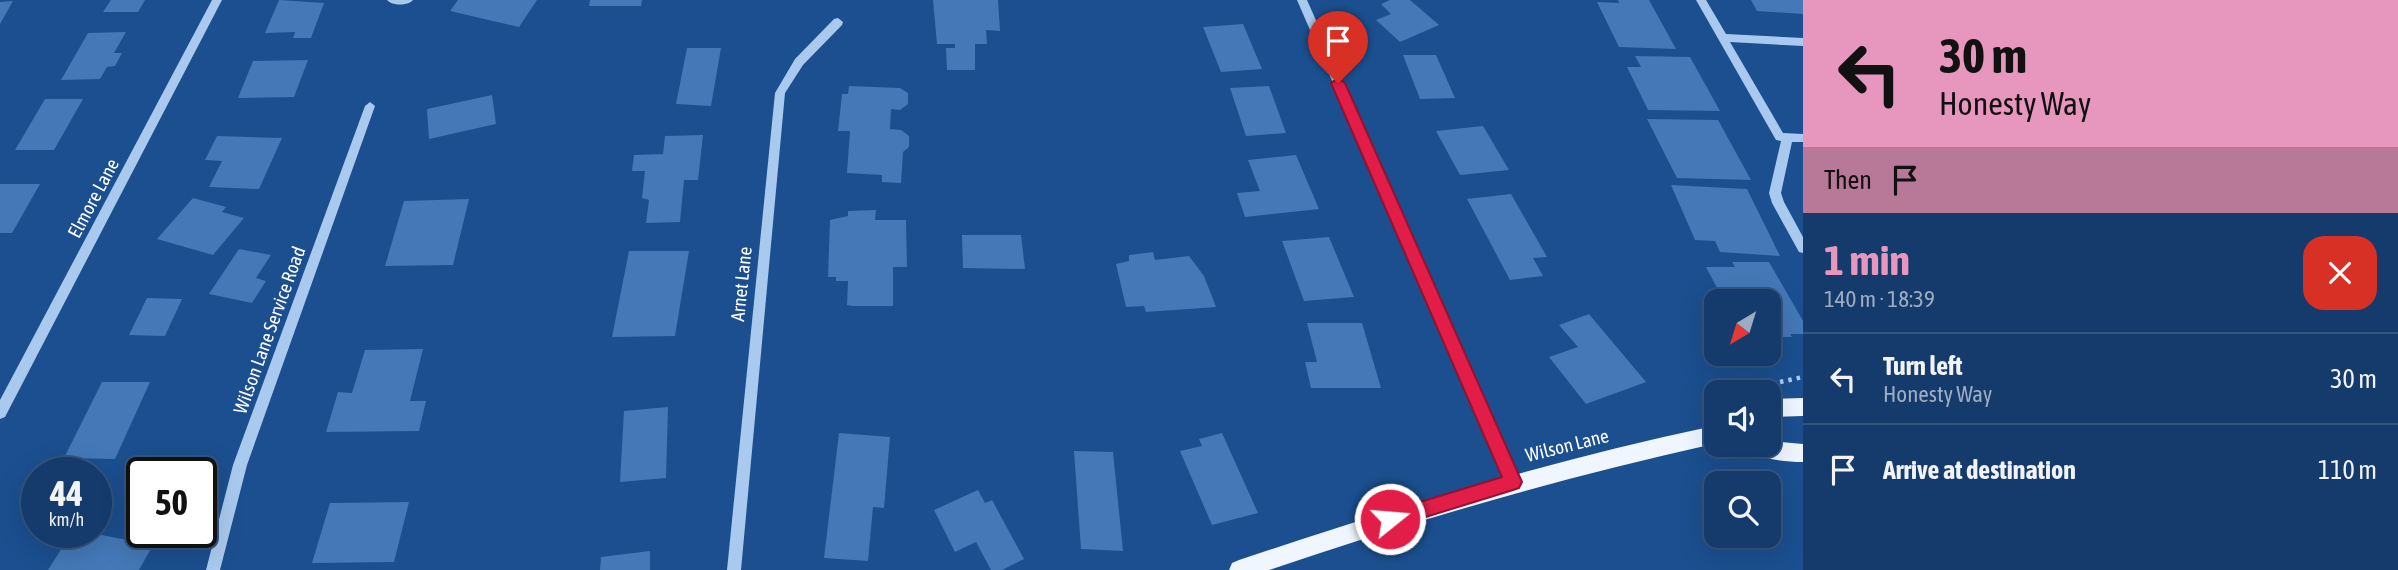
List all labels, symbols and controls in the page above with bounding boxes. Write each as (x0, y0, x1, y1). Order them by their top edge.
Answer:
pin (1308, 11, 1368, 83)
icon: arrive (1319, 22, 1357, 60)
text: 30 m (1939, 27, 2027, 83)
icon: left (1824, 28, 1915, 119)
text: Honesty Way (1939, 85, 2091, 122)
street label: Elmore Lane (63, 155, 123, 241)
icon: arrive (1886, 161, 1924, 199)
text: Then (1824, 165, 1872, 195)
text: 1 min (1824, 236, 1910, 284)
button: close (2303, 236, 2377, 310)
street label: Wilson Lane Service Road (229, 243, 309, 417)
street label: Arnet Lane (726, 246, 756, 322)
text: 140 m · 18:39 (1824, 286, 1935, 312)
north arrow (1704, 289, 1782, 366)
map controls (1704, 289, 1781, 548)
text: Turn left (1883, 351, 1963, 381)
icon: left (1824, 360, 1862, 398)
text: 30 m (2330, 364, 2377, 394)
button: sound (1704, 380, 1781, 457)
text: Honesty Way (1883, 381, 1992, 407)
street label: Wilson Lane (1523, 424, 1611, 466)
icon: arrive (1824, 451, 1862, 489)
text: Arrive at destination (1883, 455, 2076, 485)
text: 110 m (2318, 455, 2377, 485)
speed limit sign: 50 (126, 457, 217, 548)
button: search (1704, 471, 1781, 548)
text: 44 (50, 473, 83, 513)
position arrow (1353, 482, 1427, 556)
text: km/h (49, 509, 84, 530)

